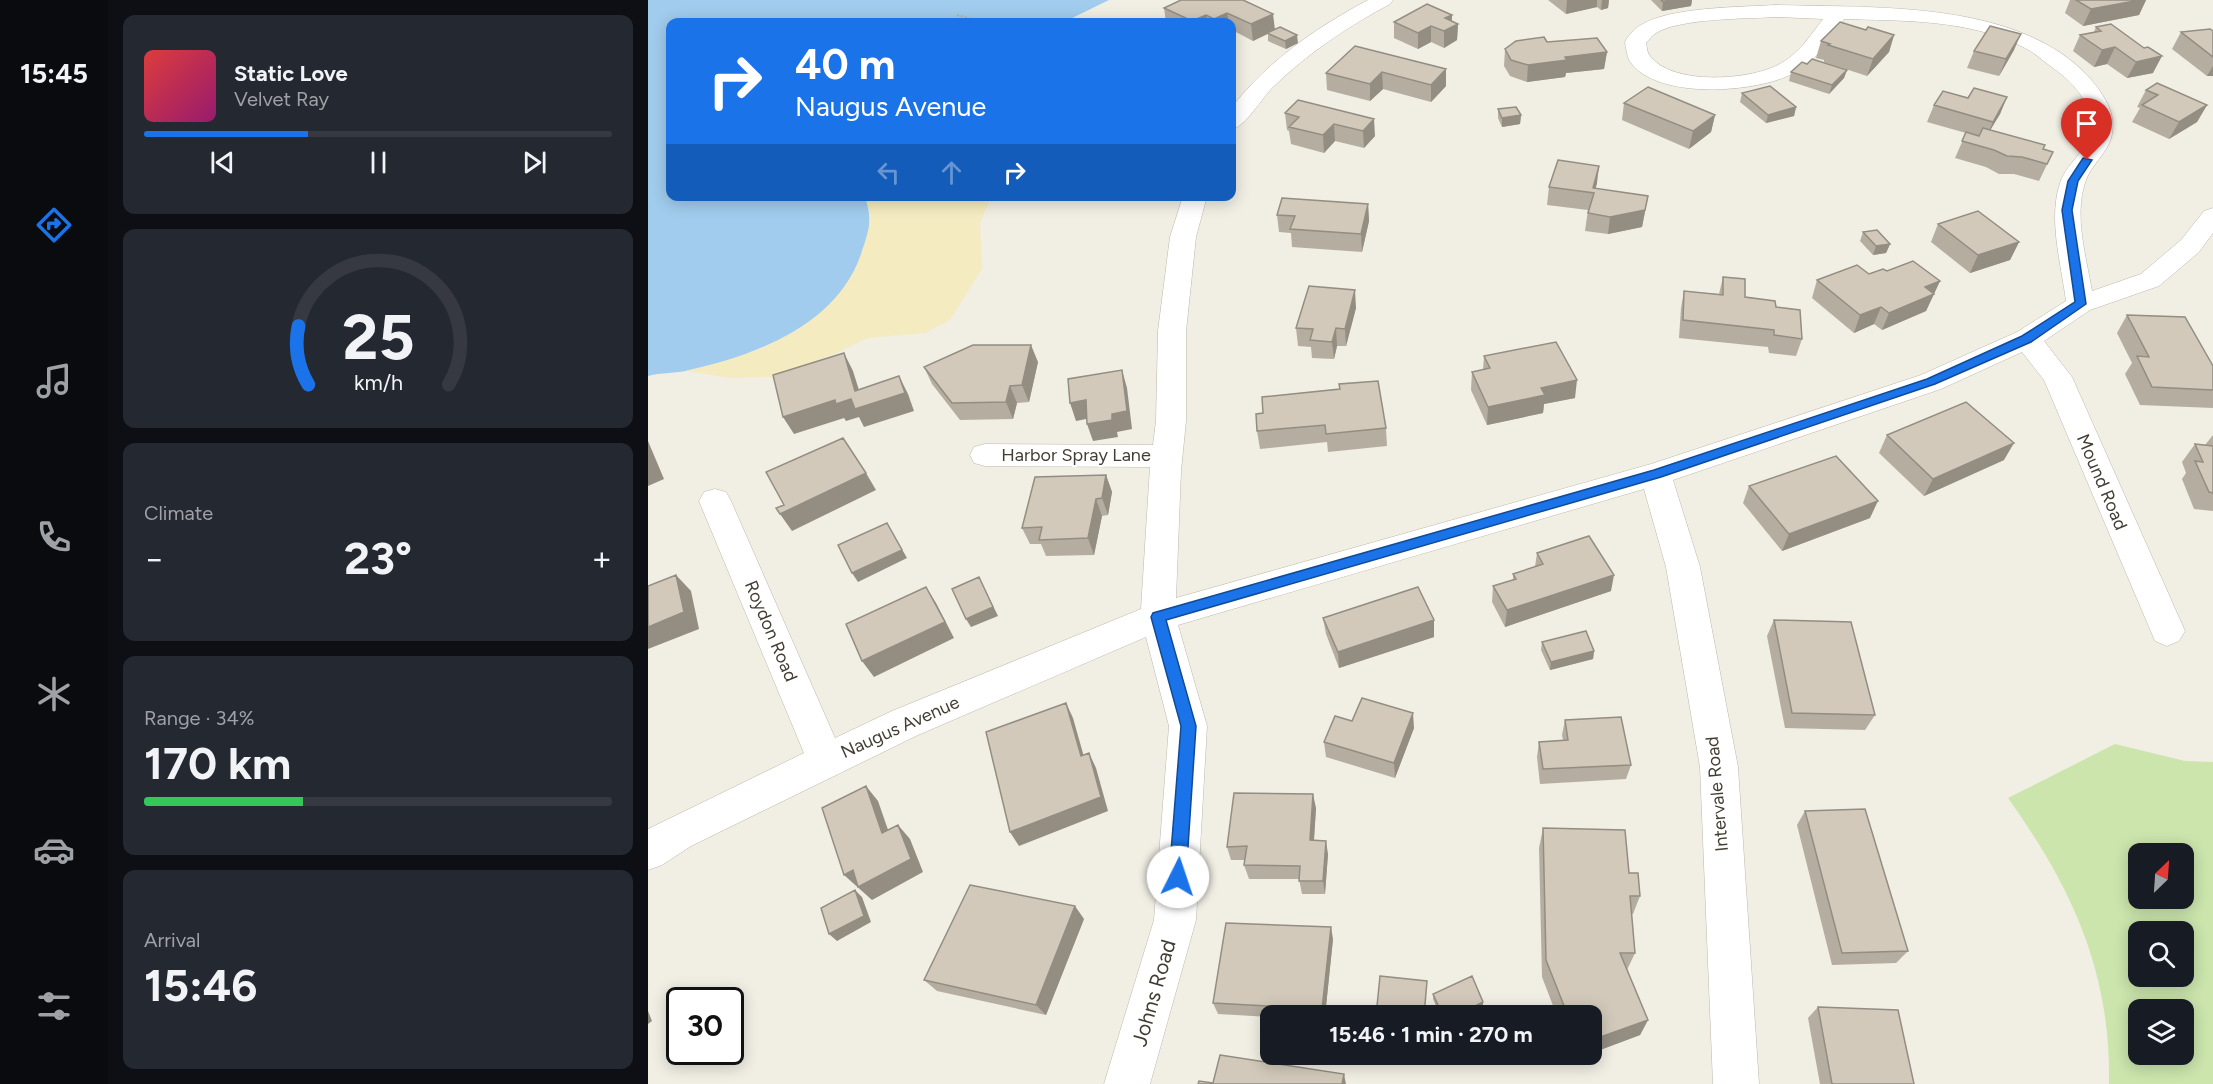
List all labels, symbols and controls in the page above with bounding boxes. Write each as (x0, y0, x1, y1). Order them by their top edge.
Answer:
text: 40 m (795, 39, 895, 90)
icon: right (696, 42, 774, 120)
text: 15:45 (20, 57, 88, 90)
text: Static Love (234, 60, 348, 87)
text: Velvet Ray (234, 87, 329, 111)
text: Naugus Avenue (795, 90, 986, 123)
pin (2061, 98, 2112, 160)
icon: arrive (2070, 107, 2103, 140)
icon: previous (206, 146, 239, 179)
icon: pause (362, 146, 395, 179)
icon: next (518, 146, 551, 179)
icon: left (872, 156, 905, 189)
icon: ahead (935, 156, 968, 189)
icon: right (998, 156, 1031, 189)
icon: directions (33, 204, 75, 246)
text: 25 (342, 300, 414, 375)
icon: music (33, 360, 75, 402)
text: km/h (354, 371, 402, 396)
street label: Mound Road (2072, 431, 2132, 533)
street label: Harbor Spray Lane (1001, 444, 1151, 466)
text: Climate (144, 501, 213, 525)
icon: phone (33, 516, 75, 558)
text: 23° (344, 531, 412, 585)
text: − (144, 539, 165, 578)
text: + (591, 539, 612, 578)
street label: Roydon Road (740, 577, 802, 685)
icon: climate (33, 673, 75, 715)
street label: Naugus Avenue (837, 691, 963, 763)
text: Range · 34% (144, 706, 255, 730)
street label: Intervale Road (1701, 735, 1733, 853)
text: 170 km (144, 736, 291, 790)
icon: car (33, 829, 75, 871)
north arrow (2128, 843, 2194, 909)
map controls (2128, 843, 2194, 1065)
position arrow (1146, 845, 1210, 909)
button: search (2128, 921, 2194, 987)
text: Arrival (144, 928, 200, 952)
street label: Johns Road (1126, 937, 1181, 1049)
text: 15:46 (144, 958, 257, 1012)
icon: filters (33, 985, 75, 1027)
speed limit sign: 30 (666, 987, 744, 1065)
button: layers (2128, 999, 2194, 1065)
text: 15:46 · 1 min · 270 m (1329, 1021, 1533, 1048)

